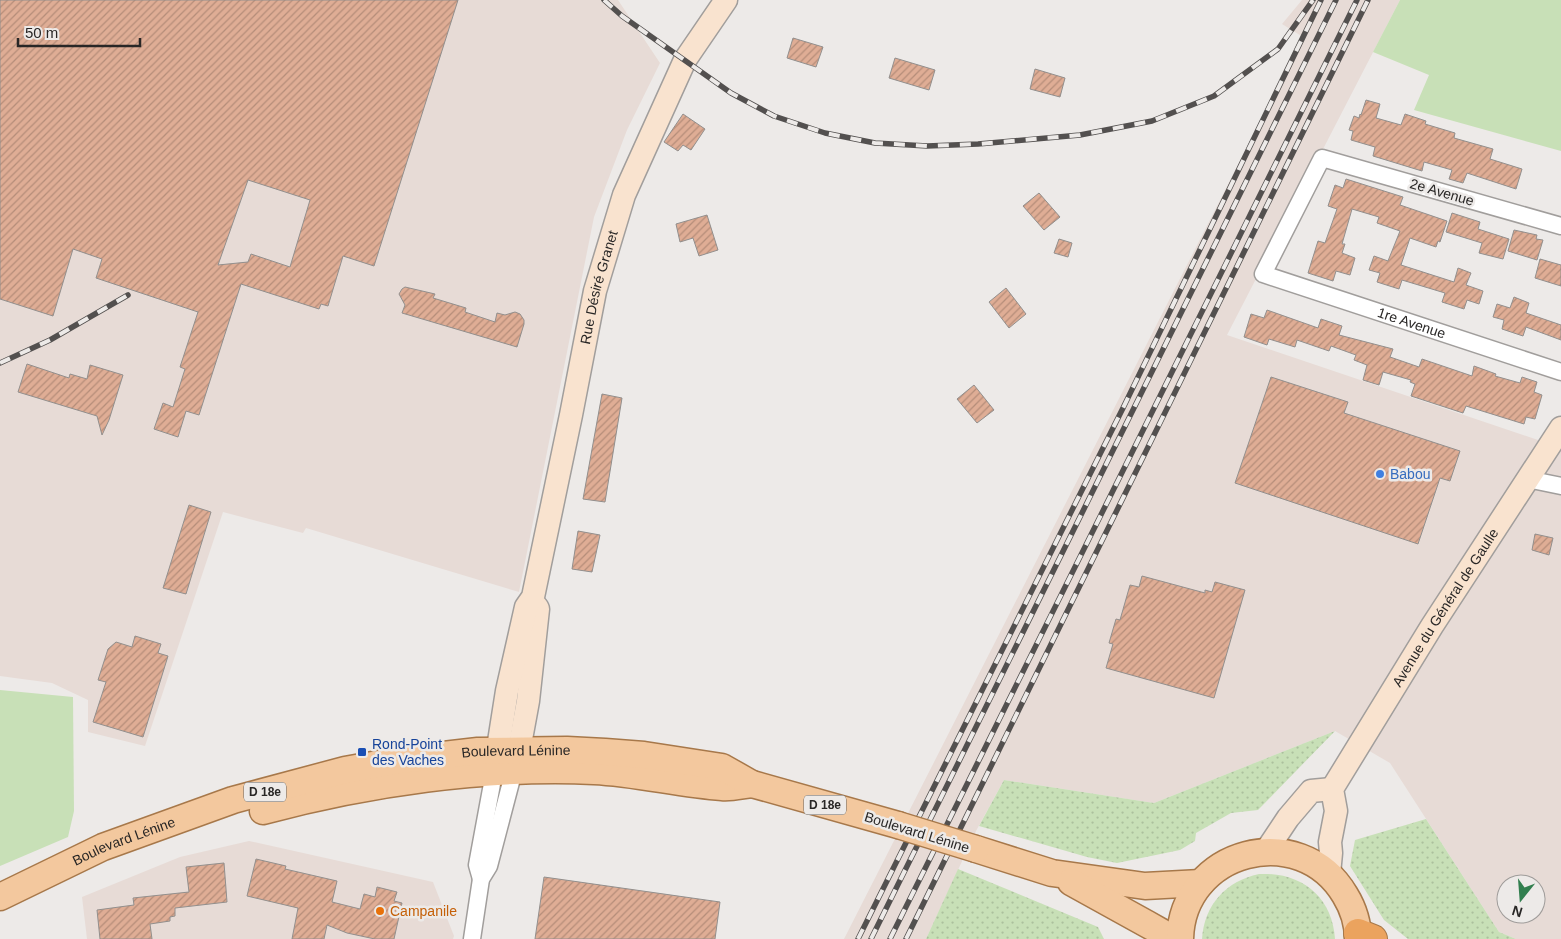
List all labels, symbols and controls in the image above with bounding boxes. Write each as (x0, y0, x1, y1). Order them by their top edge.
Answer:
scale bar (18, 15, 140, 47)
text: 50 m (25, 24, 58, 41)
street label: 2e Avenue (1408, 175, 1476, 209)
street label: Rue Désiré Granet (577, 228, 621, 345)
street label: 1re Avenue (1375, 304, 1448, 342)
place label: Babou (1390, 466, 1430, 482)
marker: Babou (1374, 468, 1386, 480)
street label: Avenue du Général de Gaulle (1389, 525, 1502, 689)
place label: Rond-Point des Vaches (372, 736, 444, 768)
street label: Boulevard Lénine (461, 742, 571, 761)
marker: Rond-Point des Vaches (356, 746, 368, 758)
road number: D 18e (244, 782, 286, 802)
road number: D 18e (804, 796, 846, 814)
street label: Boulevard Lénine (863, 808, 972, 856)
street label: Boulevard Lénine (70, 814, 177, 869)
north arrow (1496, 874, 1546, 924)
text: N (1510, 902, 1524, 921)
place label: Campanile (390, 903, 457, 919)
marker: Campanile (374, 905, 386, 917)

